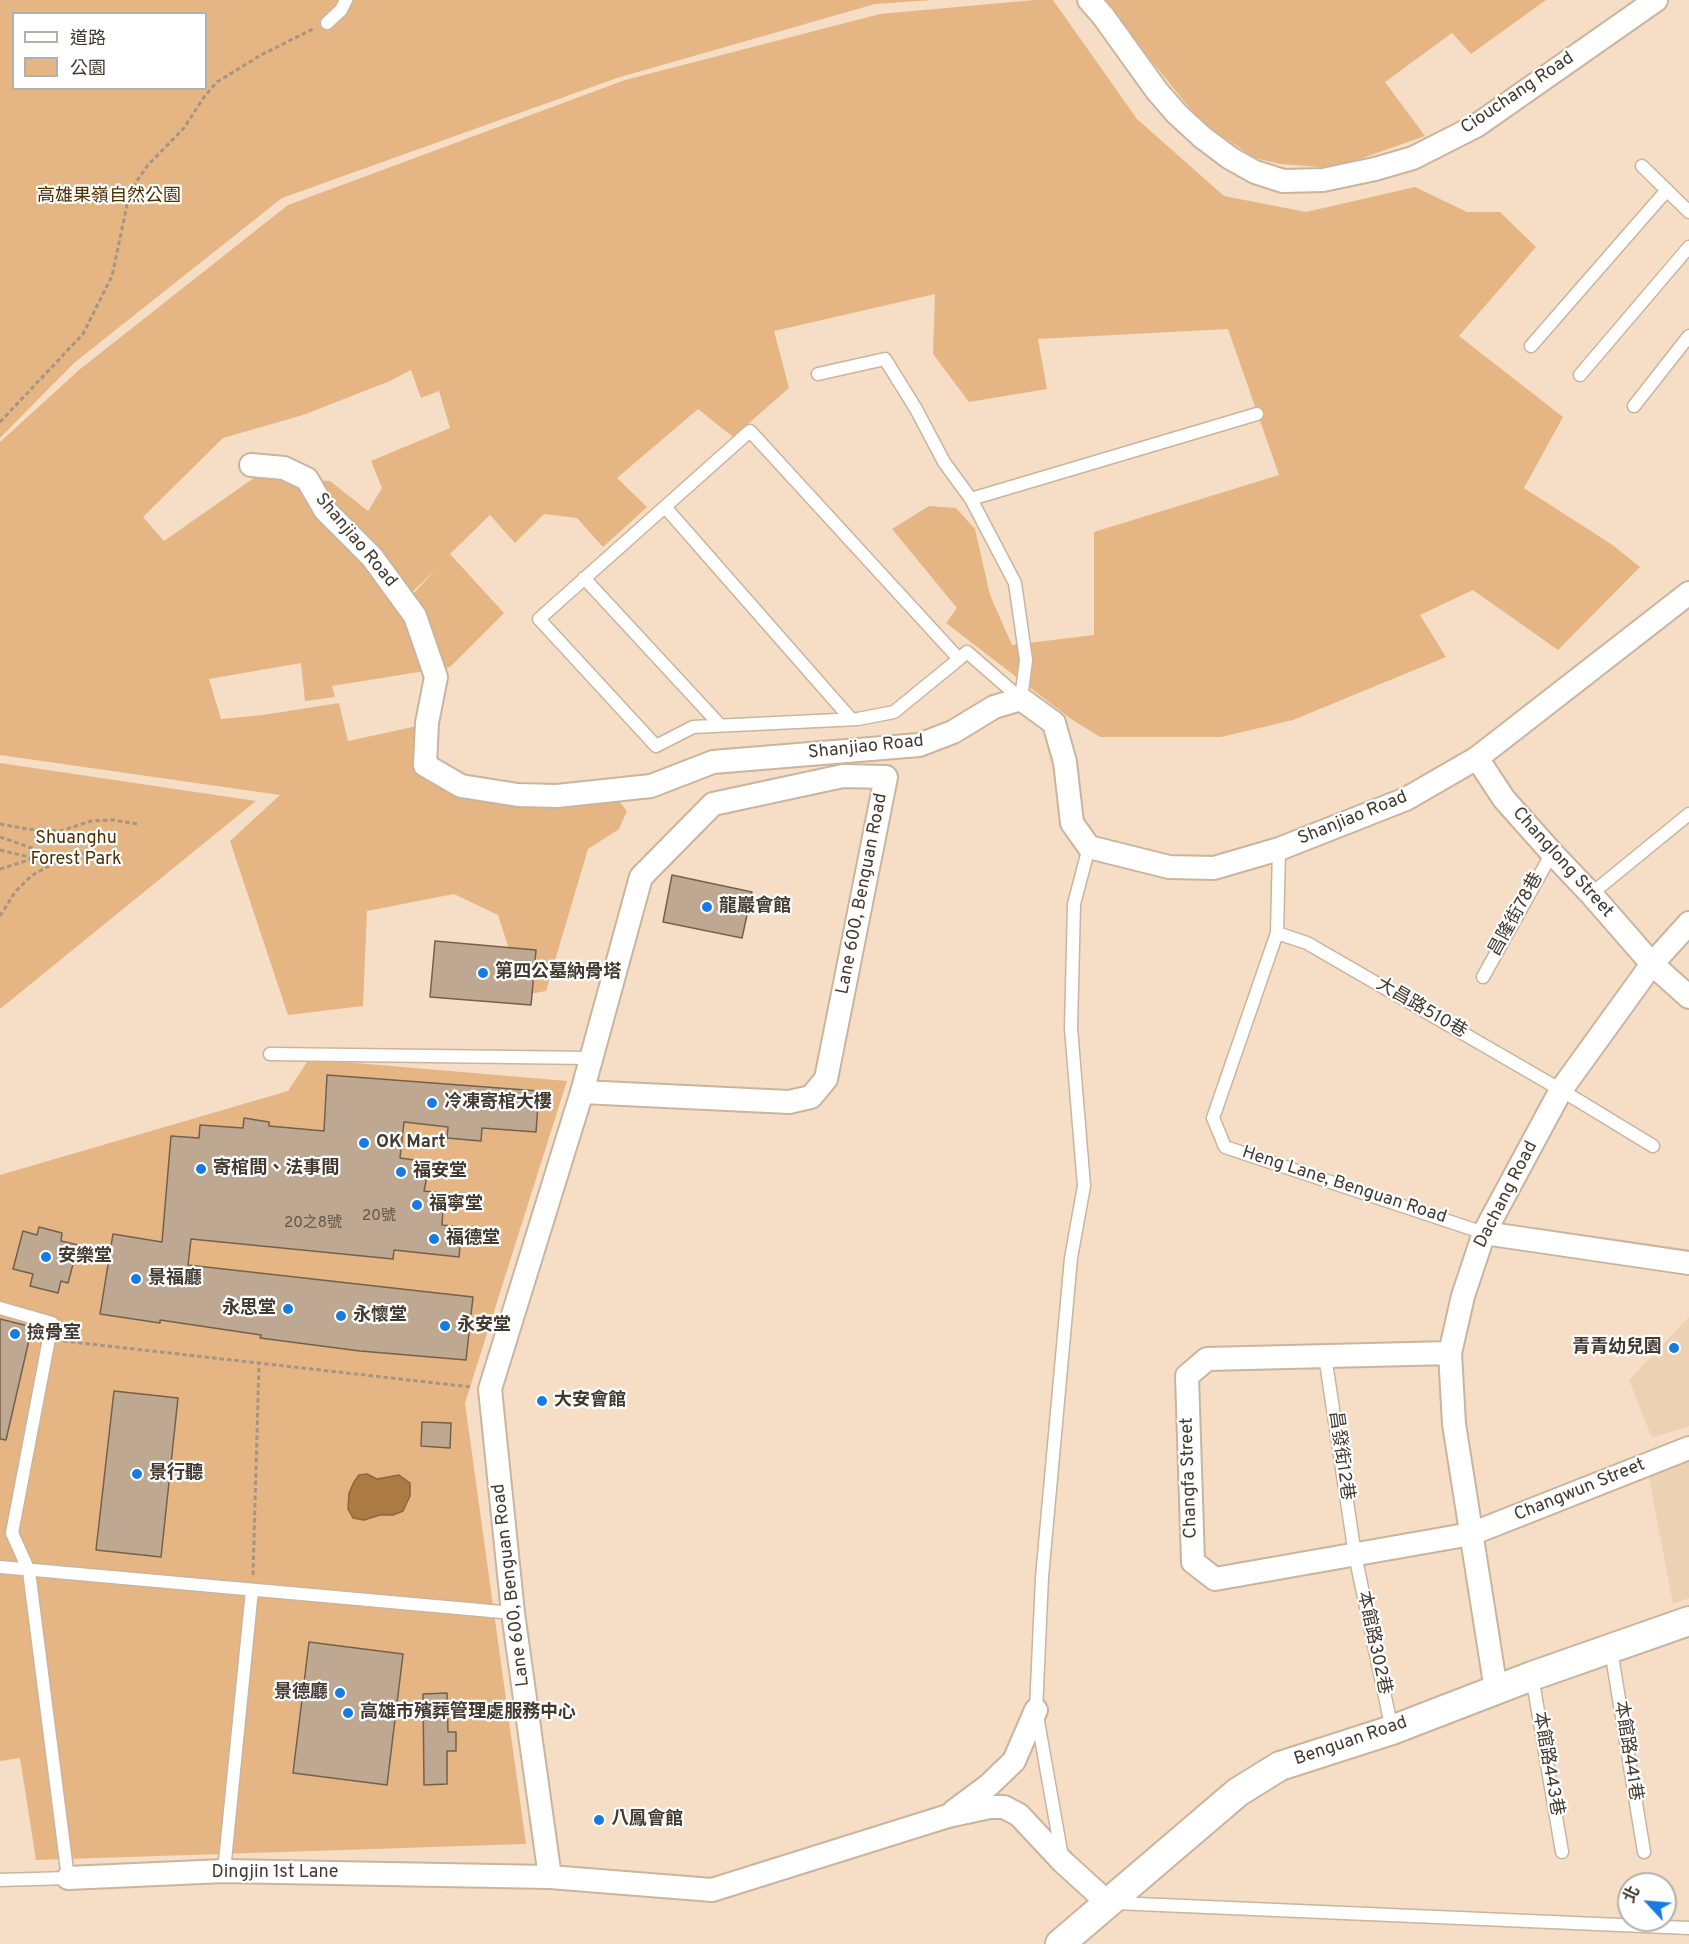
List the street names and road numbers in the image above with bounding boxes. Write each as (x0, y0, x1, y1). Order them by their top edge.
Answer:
street label: Ciouchang Road (1457, 48, 1579, 140)
street label: Shanjiao Road (309, 490, 401, 592)
street label: Shanjiao Road (807, 731, 925, 765)
street label: Shanjiao Road (1295, 787, 1411, 851)
street label: Lane 600, Benguan Road (833, 792, 893, 996)
street label: Changlong Street (1507, 803, 1617, 923)
street label: 昌隆街78巷 (1485, 870, 1549, 960)
street label: 大昌路510巷 (1372, 974, 1470, 1044)
street label: Dachang Road (1471, 1138, 1543, 1252)
street label: Heng Lane, Benguan Road (1239, 1143, 1449, 1229)
street label: 昌發街12巷 (1323, 1410, 1357, 1502)
street label: Changfa Street (1177, 1417, 1203, 1539)
street label: Changwun Street (1511, 1455, 1649, 1527)
street label: Lane 600, Benguan Road (489, 1482, 535, 1688)
street label: 本館路302巷 (1351, 1589, 1395, 1697)
street label: 本館路441巷 (1608, 1699, 1646, 1803)
street label: 本館路443巷 (1527, 1710, 1567, 1818)
street label: Benguan Road (1292, 1713, 1410, 1771)
street label: Dingjin 1st Lane (211, 1862, 339, 1884)

